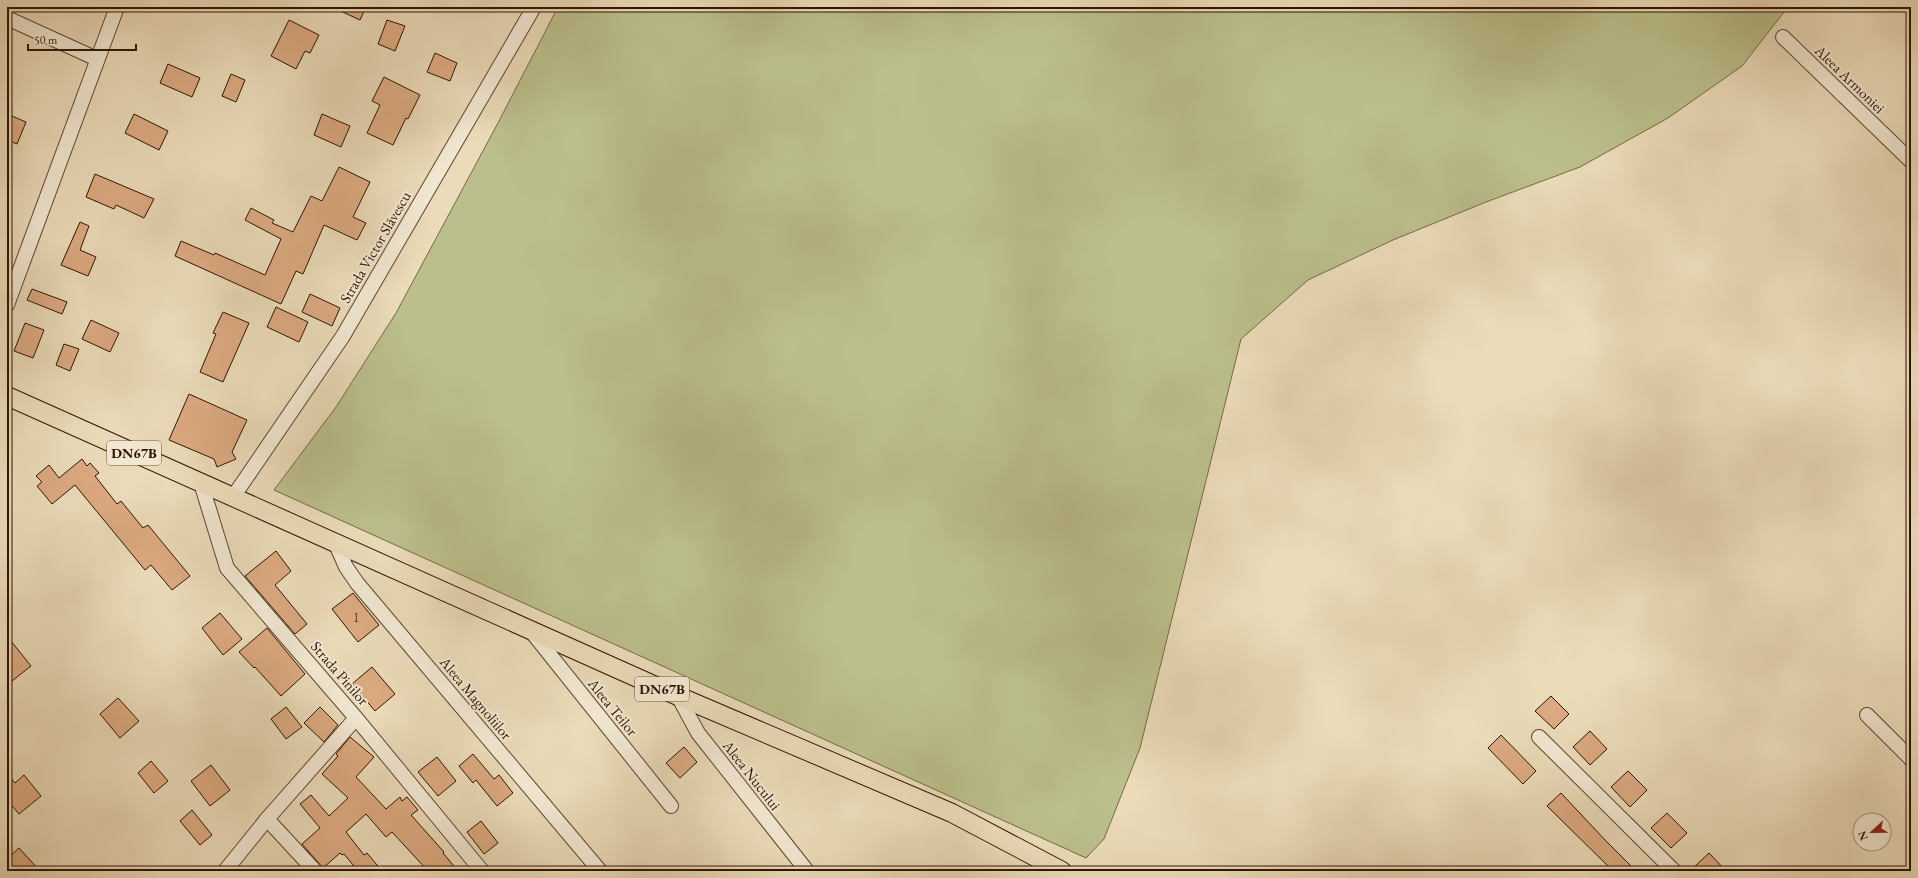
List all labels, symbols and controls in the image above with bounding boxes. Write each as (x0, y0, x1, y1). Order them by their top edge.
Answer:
scale bar (28, 26, 136, 52)
text: 50 m (34, 32, 58, 48)
street label: Aleea Armoniei (1810, 40, 1889, 117)
street label: Strada Victor Slăvescu (335, 188, 415, 306)
road number: DN67B (107, 441, 161, 465)
house number: 1 (353, 609, 359, 626)
street label: Strada Pinilor (307, 637, 373, 709)
street label: Aleea Magnoliilor (435, 652, 516, 743)
street label: Aleea Teilor (583, 674, 642, 740)
road number: DN67B (635, 677, 689, 701)
street label: Aleea Nucului (718, 735, 785, 814)
north arrow (1852, 812, 1892, 852)
text: N (1855, 829, 1871, 842)

